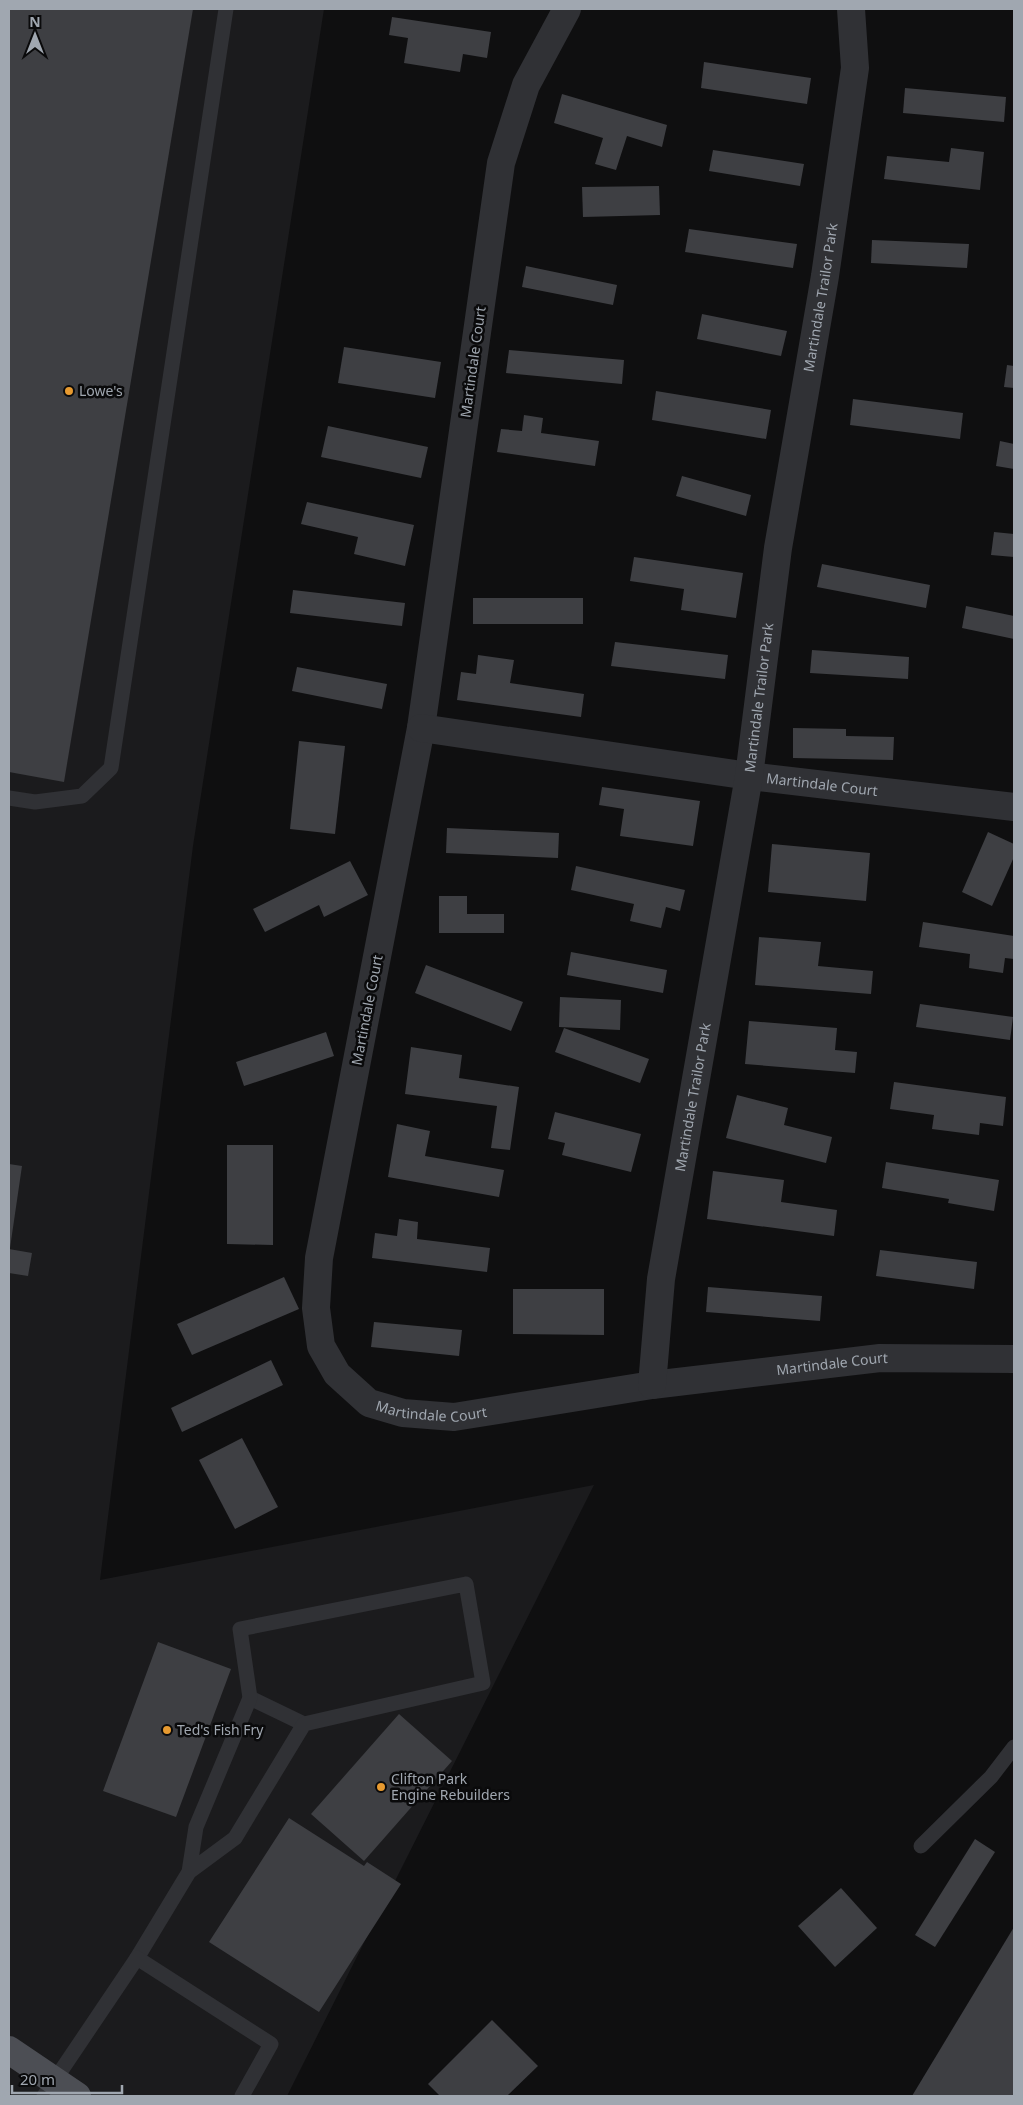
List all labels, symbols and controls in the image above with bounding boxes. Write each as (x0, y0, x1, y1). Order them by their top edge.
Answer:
north arrow (10, 10, 60, 60)
text: N (29, 12, 41, 31)
street label: Martindale Trailor Park (799, 221, 842, 373)
street label: Martindale Court (455, 305, 490, 419)
place label: Lowe's (79, 381, 123, 400)
marker: Lowe's (63, 385, 75, 397)
street label: Martindale Trailor Park (740, 621, 777, 773)
street label: Martindale Court (765, 768, 879, 800)
street label: Martindale Court (346, 953, 387, 1067)
street label: Martindale Trailor Park (670, 1021, 715, 1173)
street label: Martindale Court (775, 1348, 888, 1379)
street label: Martindale Court (374, 1395, 488, 1426)
place label: Ted's Fish Fry (177, 1720, 264, 1739)
marker: Ted's Fish Fry (161, 1724, 173, 1736)
place label: Clifton Park Engine Rebuilders (391, 1769, 510, 1804)
marker: Clifton Park Engine Rebuilders (375, 1781, 387, 1793)
scale bar (12, 2062, 122, 2094)
text: 20 m (20, 2069, 55, 2089)

